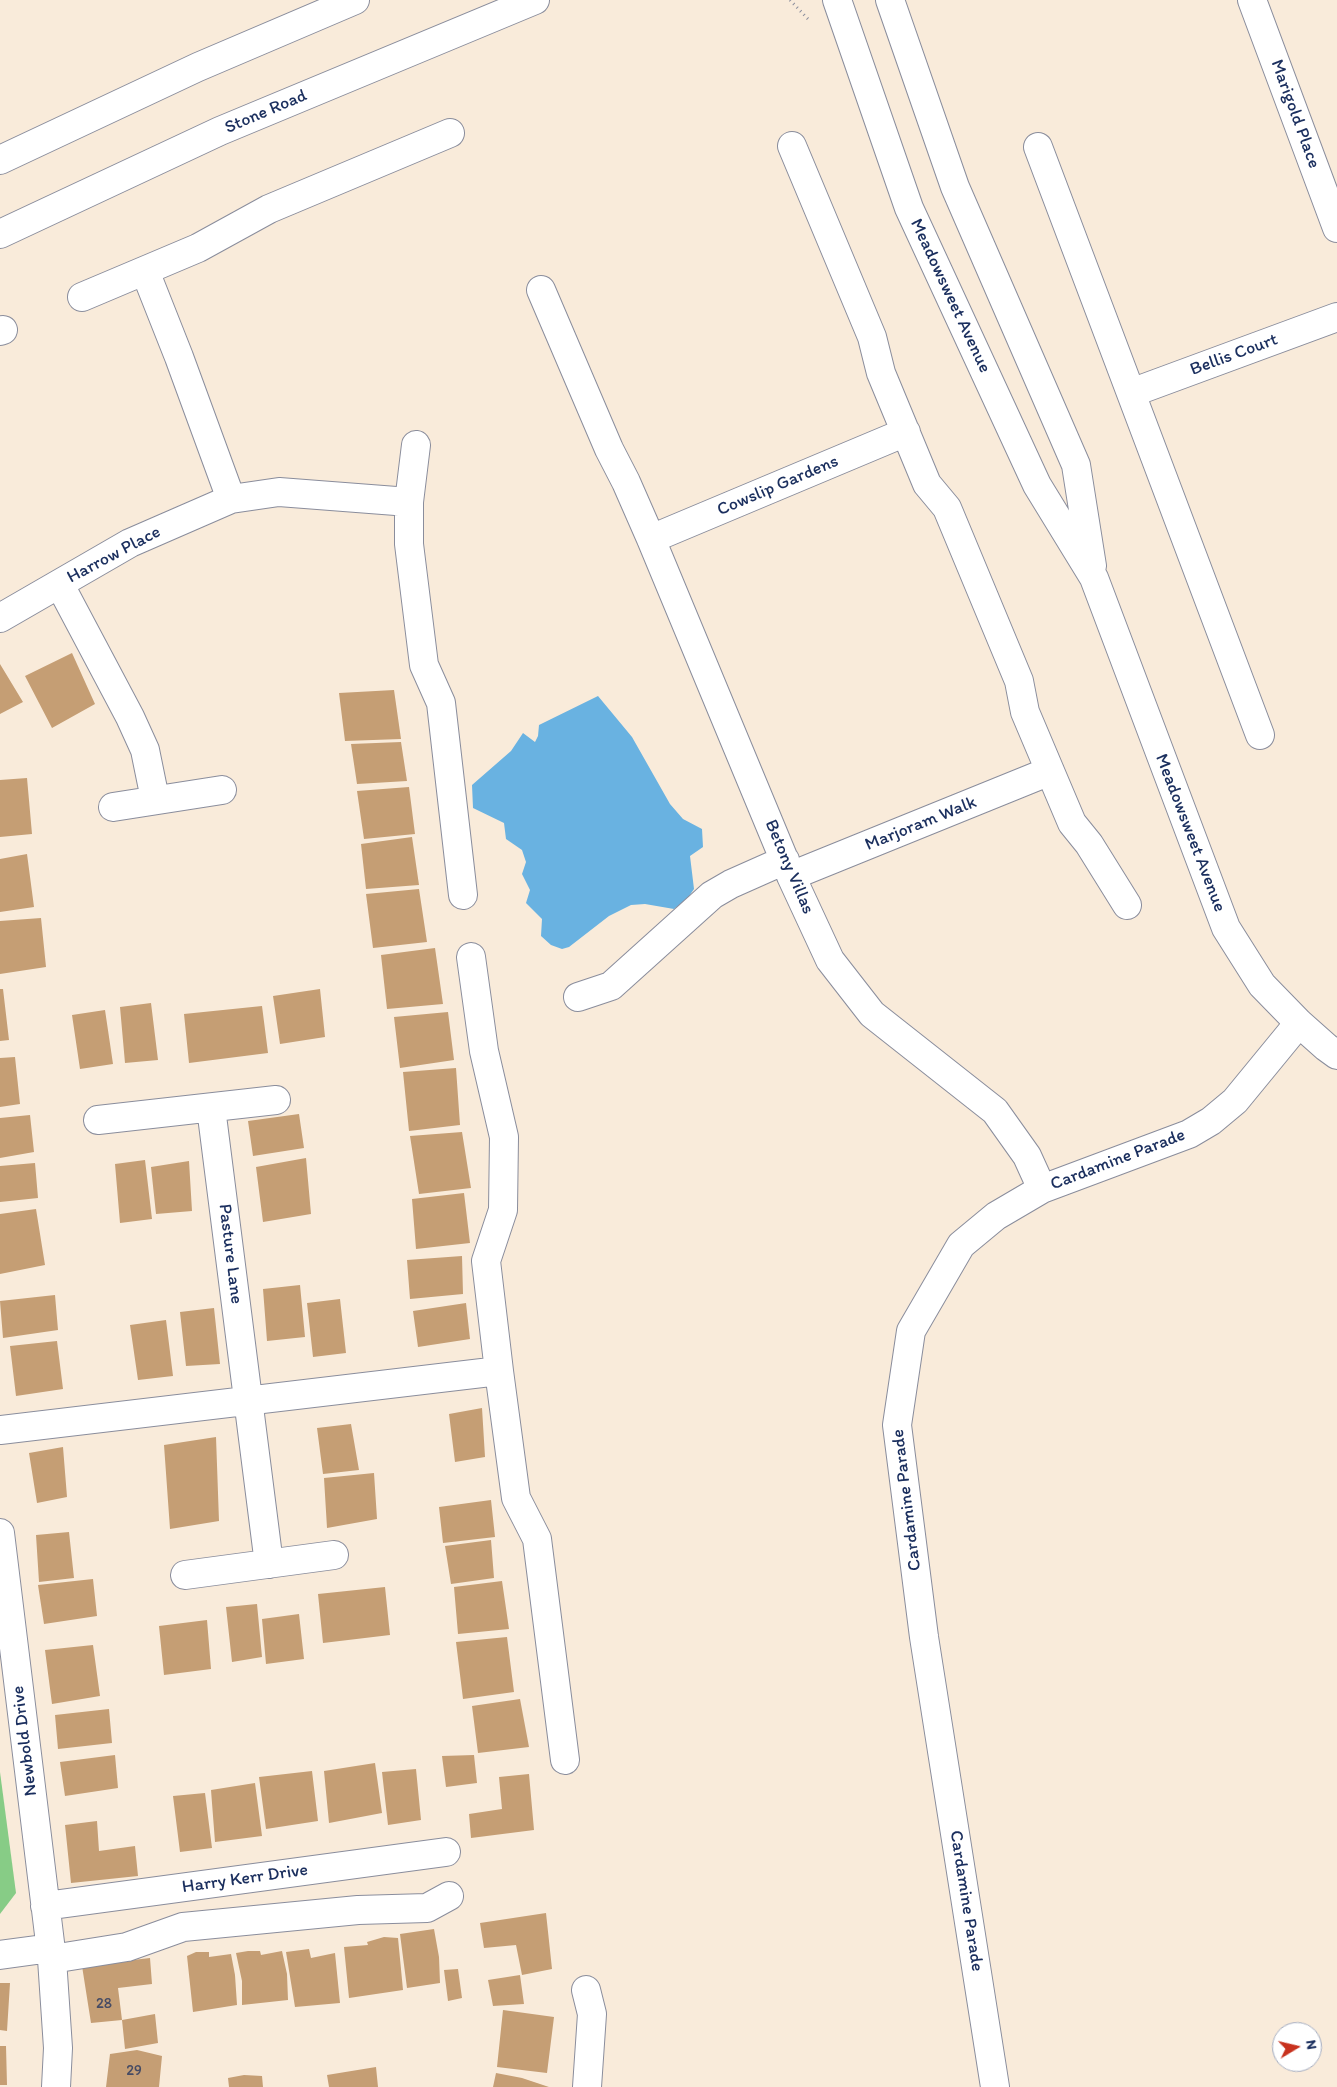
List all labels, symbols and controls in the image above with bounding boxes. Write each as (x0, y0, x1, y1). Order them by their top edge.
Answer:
street label: Marigold Place (1265, 57, 1325, 171)
street label: Stone Road (222, 85, 310, 139)
street label: Meadowsweet Avenue (905, 216, 995, 376)
street label: Bellis Court (1187, 329, 1281, 381)
street label: Cowslip Gardens (714, 451, 842, 521)
street label: Harrow Place (64, 521, 164, 589)
street label: Meadowsweet Avenue (1150, 751, 1230, 915)
street label: Marjoram Walk (862, 792, 980, 856)
street label: Betony Villas (759, 816, 819, 918)
street label: Cardamine Parade (1048, 1124, 1188, 1196)
street label: Pasture Lane (213, 1203, 247, 1305)
street label: Cardamine Parade (888, 1428, 926, 1572)
street label: Newbold Drive (8, 1685, 42, 1797)
street label: Cardamine Parade (944, 1829, 988, 1973)
street label: Harry Kerr Drive (181, 1859, 309, 1899)
house number: 28 (96, 1995, 112, 2013)
north arrow (1272, 2022, 1322, 2072)
text: N (1302, 2039, 1320, 2051)
house number: 29 (126, 2062, 142, 2080)

